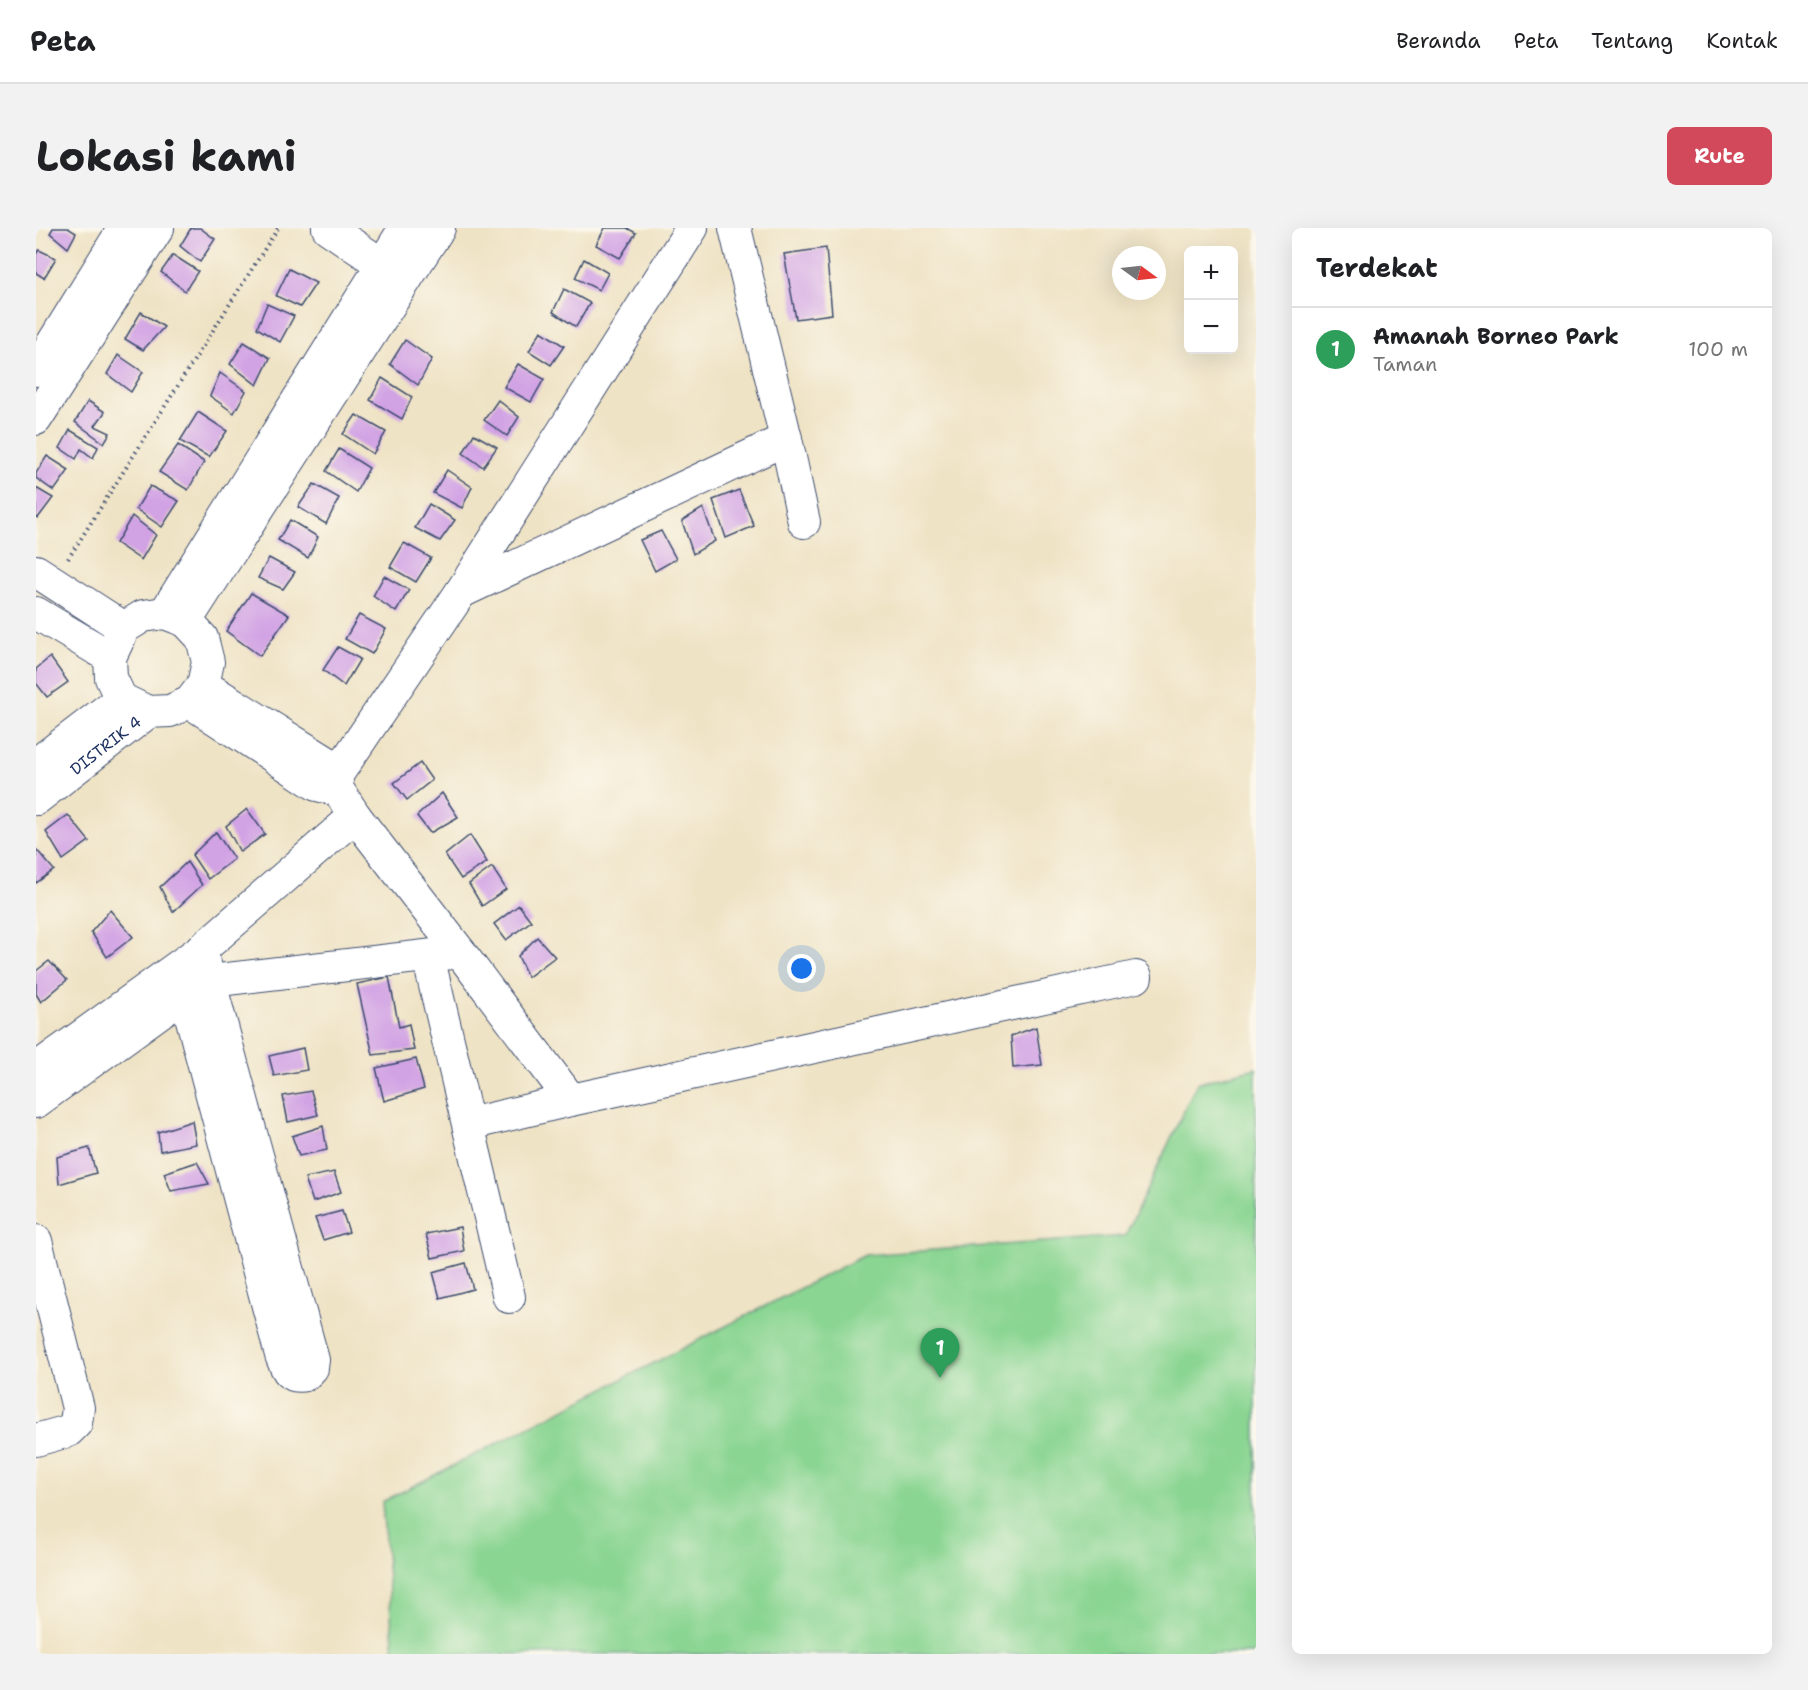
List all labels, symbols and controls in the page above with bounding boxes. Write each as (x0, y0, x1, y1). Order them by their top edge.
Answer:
text: Peta (30, 22, 96, 60)
text: Beranda (1396, 27, 1481, 55)
text: Peta (1514, 27, 1558, 55)
text: Tentang (1591, 27, 1673, 55)
text: Kontak (1706, 27, 1778, 55)
button: Rute (1667, 127, 1772, 185)
text: Lokasi kami (36, 128, 297, 184)
north arrow (1112, 246, 1166, 300)
map controls (1184, 246, 1238, 354)
button: + (1184, 246, 1238, 300)
text: Terdekat (1316, 250, 1438, 285)
button: − (1184, 300, 1238, 354)
text: Amanah Borneo Park (1373, 322, 1619, 351)
text: 1 (1331, 336, 1340, 362)
text: 100 m (1688, 336, 1748, 362)
text: Taman (1373, 351, 1437, 377)
street label: DISTRIK 4 (66, 711, 146, 780)
your location (787, 954, 816, 983)
pin: 1 (920, 1328, 960, 1378)

